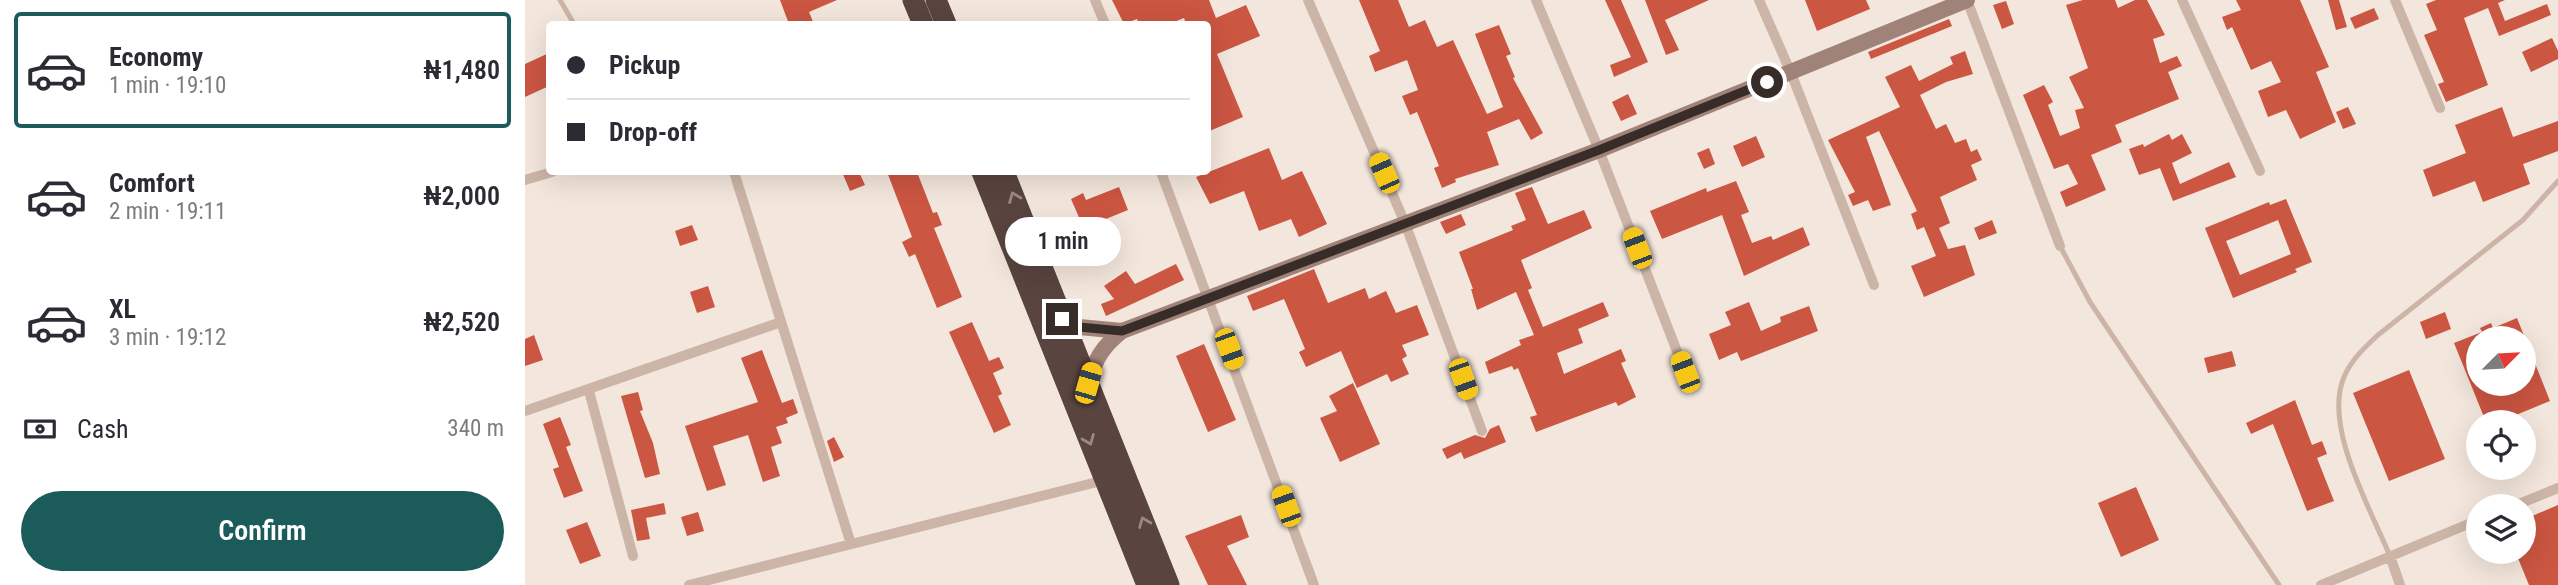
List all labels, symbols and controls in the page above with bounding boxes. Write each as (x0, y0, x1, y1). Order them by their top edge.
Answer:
icon: car (25, 39, 88, 102)
text: Economy (109, 42, 203, 72)
text: Pickup (609, 50, 680, 80)
text: ₦1,480 (423, 55, 500, 85)
route start (1751, 66, 1783, 98)
text: 1 min · 19:10 (109, 72, 226, 99)
text: Drop-off (609, 117, 697, 147)
car (1366, 150, 1403, 196)
icon: car (25, 165, 88, 228)
text: Comfort (109, 168, 195, 198)
text: ₦2,000 (423, 181, 500, 211)
one-way arrow (1009, 191, 1023, 203)
text: 2 min · 19:11 (109, 198, 226, 225)
callout: 1 min (1004, 218, 1120, 266)
car (1620, 225, 1655, 271)
text: 1 min (1038, 228, 1088, 255)
icon: car (25, 291, 88, 354)
text: XL (109, 294, 136, 324)
route end (1046, 303, 1078, 335)
text: ₦2,520 (423, 307, 500, 337)
text: 3 min · 19:12 (109, 324, 226, 351)
car (1212, 326, 1247, 372)
north arrow (2466, 326, 2536, 396)
map controls (2466, 326, 2536, 564)
car (1668, 349, 1703, 395)
car (1446, 356, 1481, 402)
car (1073, 360, 1104, 406)
icon: cash (21, 410, 59, 448)
button: locate (2466, 410, 2536, 480)
text: Cash (77, 414, 129, 444)
text: 340 m (447, 415, 504, 442)
one-way arrow (1081, 433, 1095, 445)
car (1269, 483, 1304, 529)
button: Confirm (21, 491, 504, 571)
button: layers (2466, 494, 2536, 564)
one-way arrow (1138, 516, 1152, 528)

